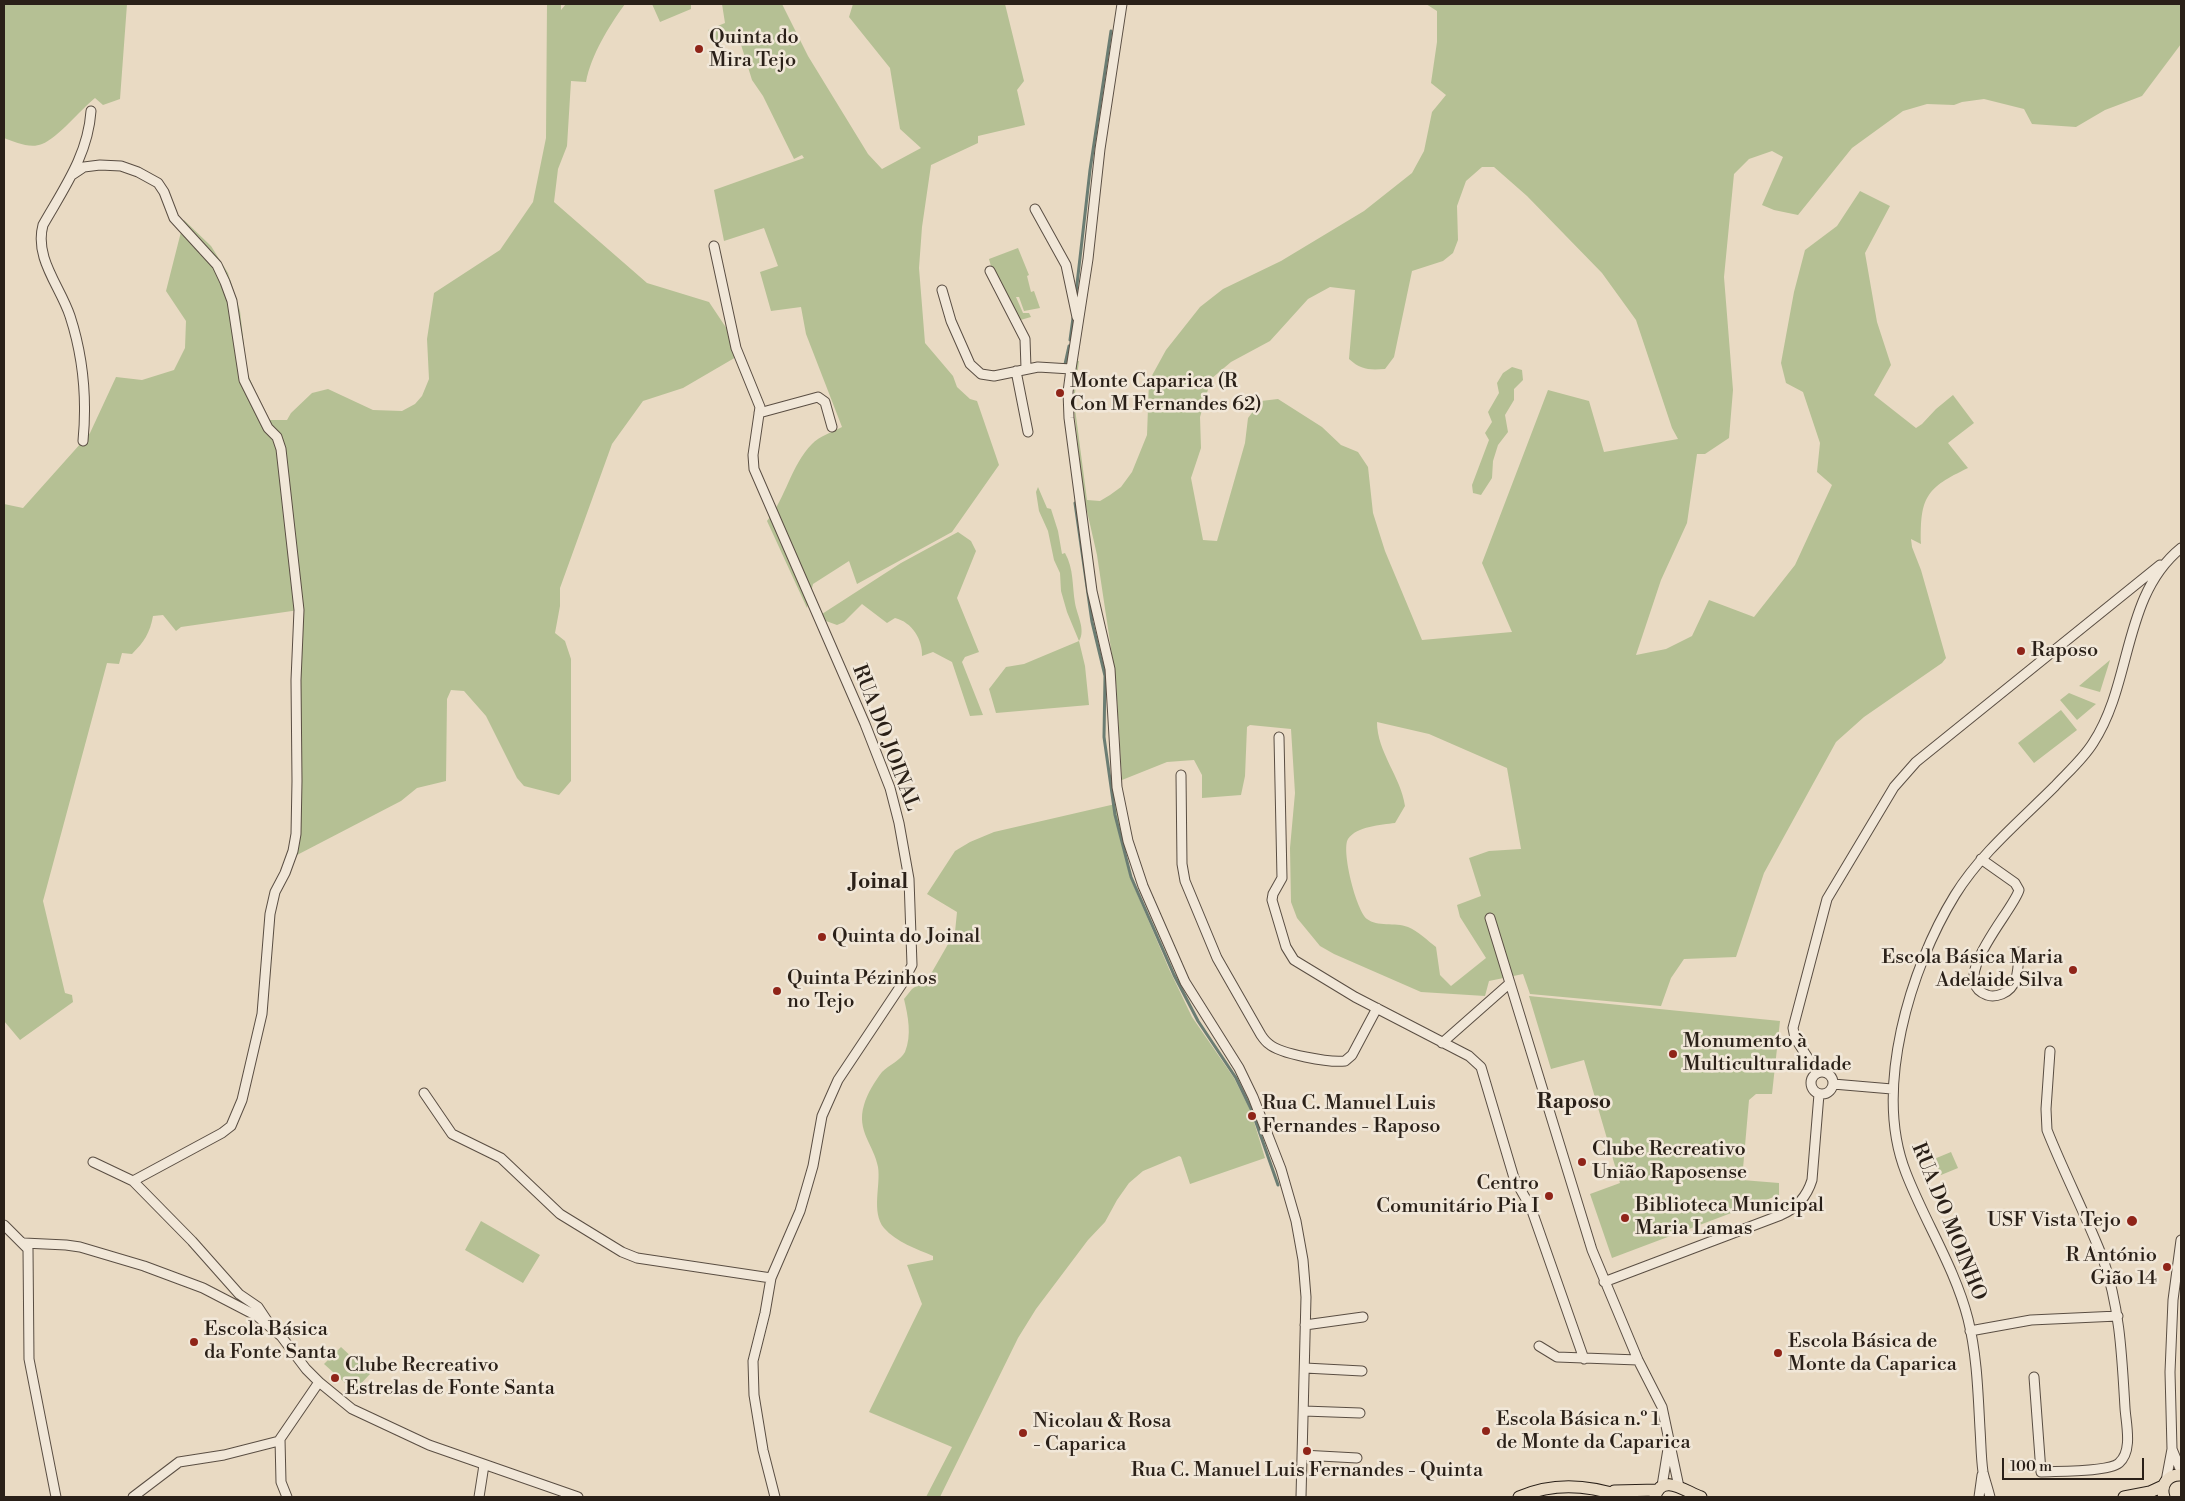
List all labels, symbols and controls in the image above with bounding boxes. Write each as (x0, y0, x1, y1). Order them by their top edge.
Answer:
place label: Quinta do Mira Tejo (709, 26, 799, 73)
marker: Quinta do Mira Tejo (693, 43, 705, 55)
place label: Monte Caparica (R Con M Fernandes 62) (1070, 370, 1262, 417)
marker: Monte Caparica (R Con M Fernandes 62) (1054, 387, 1066, 399)
place label: Raposo (2031, 639, 2098, 663)
marker: Raposo (2015, 645, 2027, 657)
street label: RUA DO JOINAL (846, 661, 924, 815)
district label: Joinal (850, 870, 908, 896)
place label: Quinta do Joinal (832, 925, 980, 949)
marker: Quinta do Joinal (816, 931, 828, 943)
place label: Escola Básica Maria Adelaide Silva (1881, 946, 2063, 993)
marker: Escola Básica Maria Adelaide Silva (2067, 964, 2079, 976)
place label: Quinta Pézinhos no Tejo (787, 967, 937, 1014)
marker: Quinta Pézinhos no Tejo (771, 985, 783, 997)
place label: Monumento à Multiculturalidade (1683, 1030, 1852, 1077)
marker: Monumento à Multiculturalidade (1667, 1048, 1679, 1060)
district label: Raposo (1537, 1090, 1611, 1116)
place label: Rua C. Manuel Luis Fernandes - Raposo (1262, 1092, 1440, 1139)
marker: Rua C. Manuel Luis Fernandes - Raposo (1246, 1110, 1258, 1122)
place label: Clube Recreativo União Raposense (1592, 1138, 1747, 1185)
street label: RUA DO MOINHO (1905, 1140, 1991, 1304)
marker: Clube Recreativo União Raposense (1576, 1156, 1588, 1168)
place label: Centro Comunitário Pia I (1376, 1172, 1539, 1219)
marker: Centro Comunitário Pia I (1543, 1190, 1555, 1202)
place label: Biblioteca Municipal Maria Lamas (1635, 1194, 1824, 1241)
place label: USF Vista Tejo (1987, 1209, 2121, 1233)
marker: Biblioteca Municipal Maria Lamas (1619, 1212, 1631, 1224)
marker: USF Vista Tejo (2125, 1214, 2139, 1228)
place label: R António Gião 14 (2066, 1244, 2157, 1291)
marker: R António Gião 14 (2161, 1261, 2173, 1273)
place label: Escola Básica da Fonte Santa (204, 1318, 337, 1365)
place label: Escola Básica de Monte da Caparica (1788, 1330, 1957, 1377)
marker: Escola Básica da Fonte Santa (188, 1336, 200, 1348)
marker: Escola Básica de Monte da Caparica (1772, 1347, 1784, 1359)
place label: Clube Recreativo Estrelas de Fonte Santa (345, 1354, 555, 1401)
marker: Clube Recreativo Estrelas de Fonte Santa (329, 1372, 341, 1384)
place label: Escola Básica n.º 1 de Monte da Caparica (1496, 1408, 1691, 1455)
place label: Nicolau & Rosa - Caparica (1033, 1410, 1171, 1457)
marker: Escola Básica n.º 1 de Monte da Caparica (1480, 1425, 1492, 1437)
marker: Nicolau & Rosa - Caparica (1017, 1427, 1029, 1439)
marker: Rua C. Manuel Luis Fernandes - Quinta (1301, 1445, 1313, 1457)
scale bar (2005, 1448, 2148, 1480)
text: 100 m (2010, 1457, 2052, 1476)
place label: Rua C. Manuel Luis Fernandes - Quinta (1131, 1459, 1483, 1483)

